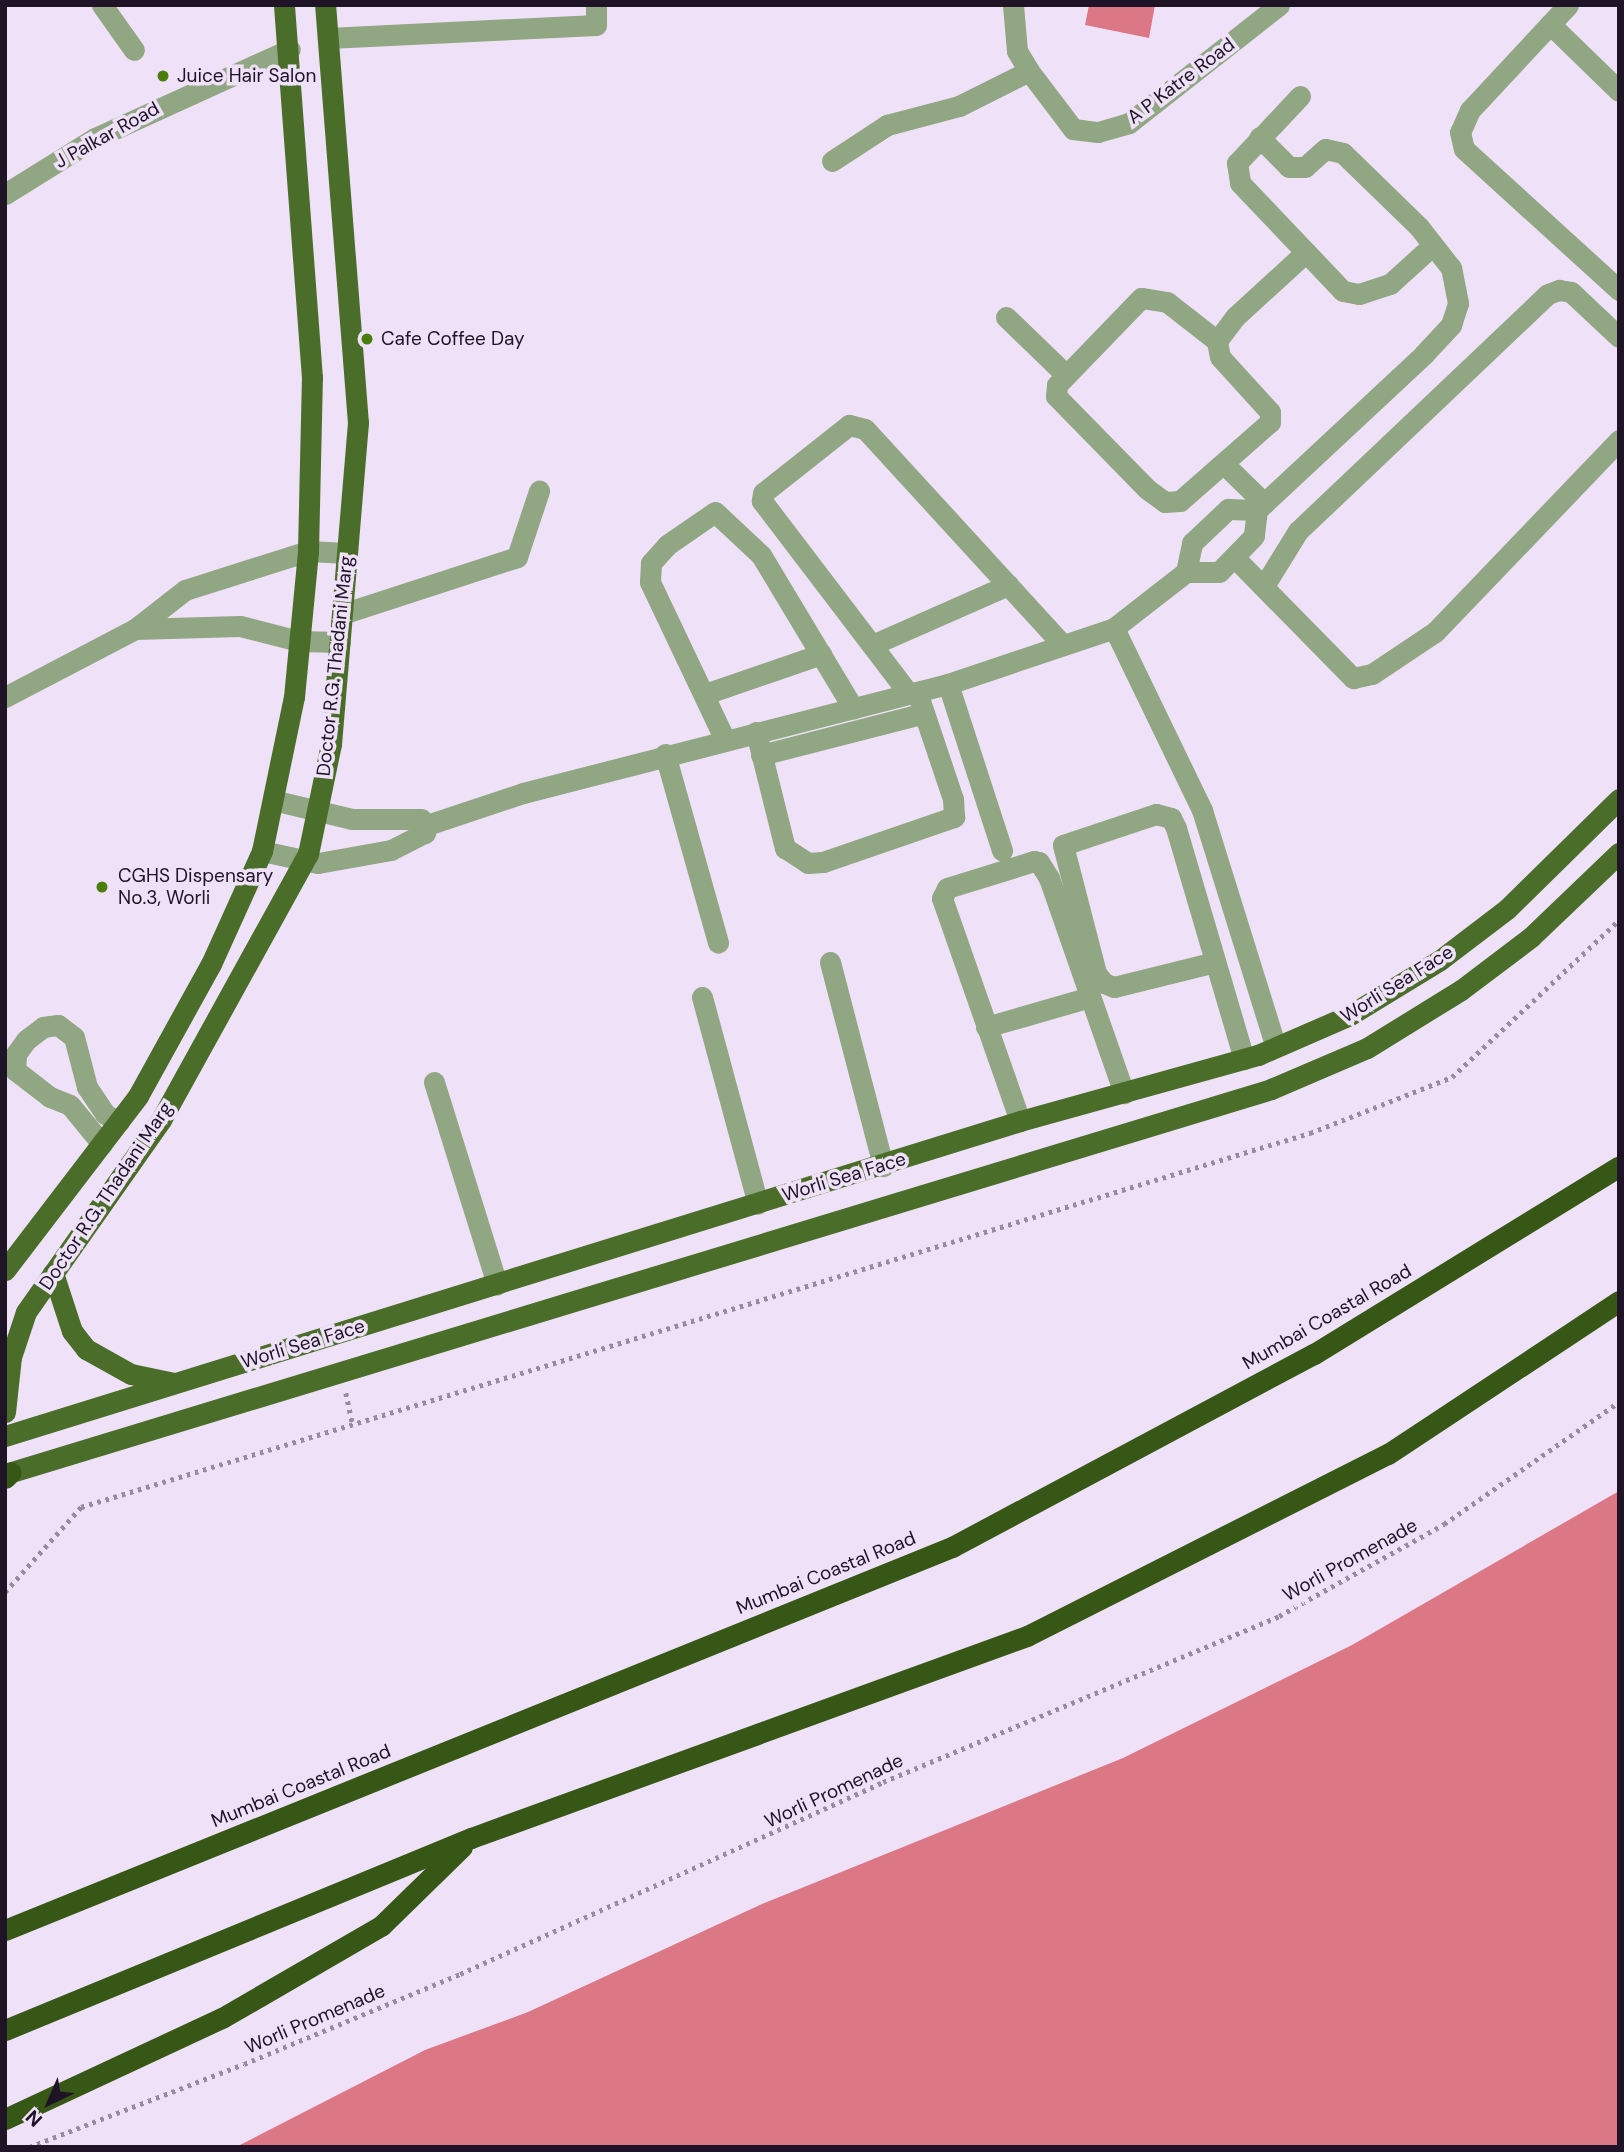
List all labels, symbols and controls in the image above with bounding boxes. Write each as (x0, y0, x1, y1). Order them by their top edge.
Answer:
street label: A P Katre Road (1123, 33, 1239, 129)
place label: Juice Hair Salon (177, 65, 316, 87)
marker: Juice Hair Salon (155, 68, 171, 84)
street label: J Palkar Road (51, 97, 163, 173)
place label: Cafe Coffee Day (381, 328, 525, 350)
marker: Cafe Coffee Day (359, 331, 375, 347)
street label: Doctor R.G. Thadani Marg (312, 555, 358, 777)
place label: CGHS Dispensary No.3, Worli (118, 865, 273, 909)
marker: CGHS Dispensary No.3, Worli (92, 877, 112, 897)
street label: Worli Sea Face (1337, 940, 1457, 1028)
street label: Doctor R.G. Thadani Marg (35, 1098, 177, 1294)
street label: Worli Sea Face (779, 1147, 909, 1207)
street label: Mumbai Coastal Road (1238, 1259, 1416, 1375)
street label: Worli Sea Face (238, 1314, 368, 1374)
street label: Worli Promenade (1279, 1514, 1421, 1606)
street label: Mumbai Coastal Road (733, 1527, 919, 1619)
street label: Mumbai Coastal Road (208, 1740, 394, 1832)
street label: Worli Promenade (761, 1749, 907, 1833)
street label: Worli Promenade (241, 1979, 389, 2059)
north arrow (14, 2068, 84, 2138)
text: N (20, 2105, 48, 2132)

